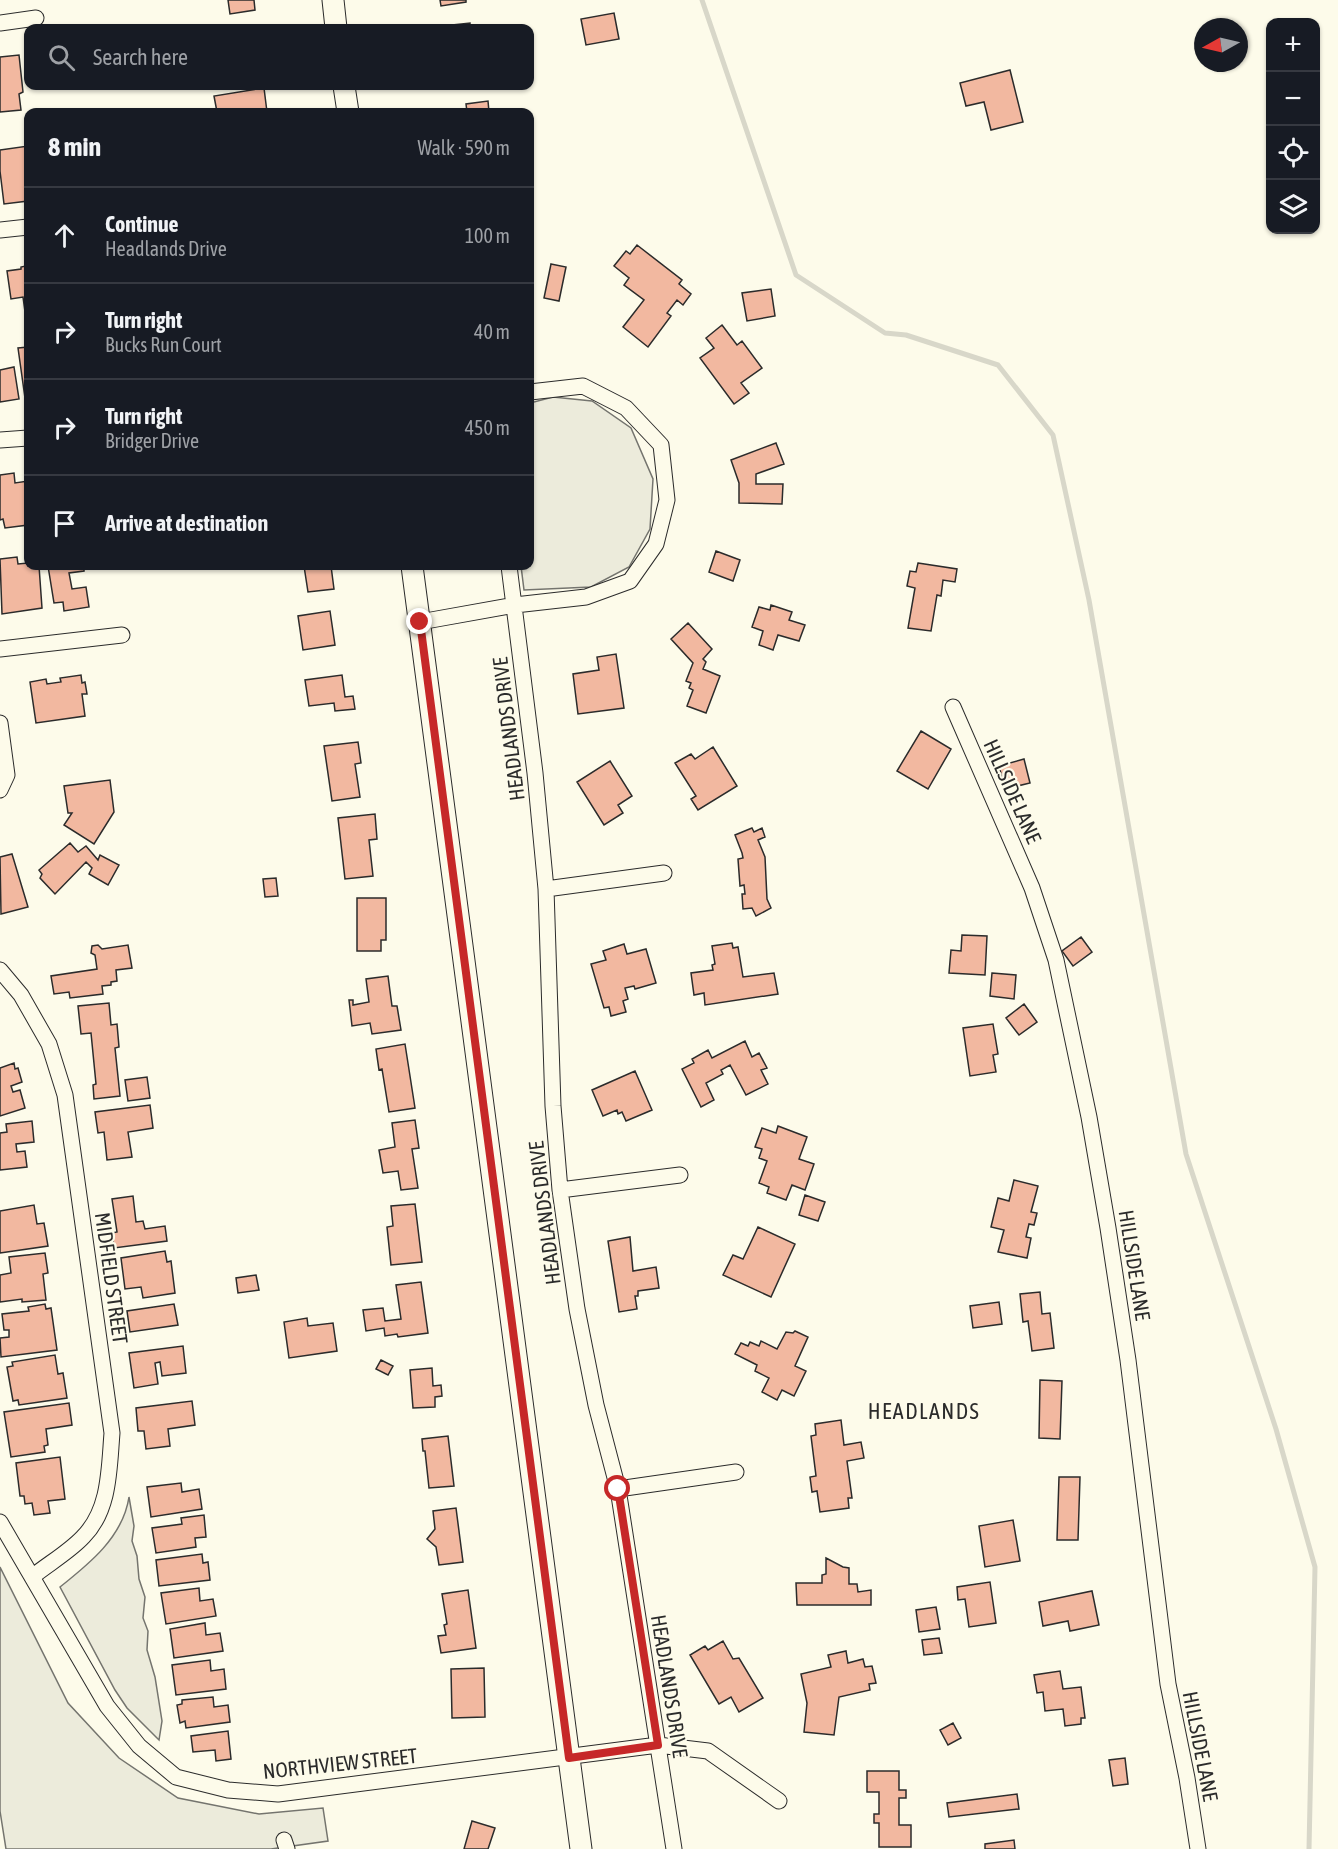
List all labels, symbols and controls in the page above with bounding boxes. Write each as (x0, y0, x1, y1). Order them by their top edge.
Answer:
north arrow (1194, 18, 1248, 72)
map controls (1266, 18, 1320, 234)
button: + (1266, 18, 1320, 72)
search box (24, 24, 534, 90)
icon: search (45, 41, 78, 74)
text: Search here (93, 44, 188, 70)
button: − (1266, 72, 1320, 126)
button: locate (1266, 126, 1320, 180)
text: 8 min (48, 132, 101, 162)
text: Walk · 590 m (418, 136, 510, 159)
button: layers (1266, 180, 1320, 234)
text: Continue (105, 211, 179, 237)
icon: ahead (48, 219, 81, 252)
text: 100 m (465, 224, 510, 247)
text: Headlands Drive (105, 237, 227, 260)
text: Turn right (105, 307, 182, 333)
icon: right (48, 315, 81, 348)
text: 40 m (474, 320, 510, 343)
text: Bucks Run Court (105, 333, 222, 356)
text: Turn right (105, 403, 182, 429)
icon: right (48, 411, 81, 444)
text: 450 m (465, 416, 510, 439)
text: Bridger Drive (105, 429, 199, 452)
icon: arrive (48, 507, 81, 540)
text: Arrive at destination (105, 510, 268, 536)
route end (406, 608, 432, 634)
street label: HEADLANDS DRIVE (487, 656, 529, 802)
street label: HILLSIDE LANE (979, 735, 1047, 847)
street label: HEADLANDS DRIVE (523, 1140, 565, 1286)
street label: HILLSIDE LANE (1114, 1208, 1156, 1322)
street label: MIDFIELD STREET (91, 1211, 133, 1345)
district label: HEADLANDS (868, 1398, 980, 1424)
route start (604, 1475, 630, 1501)
street label: HEADLANDS DRIVE (647, 1613, 693, 1759)
street label: HILLSIDE LANE (1179, 1689, 1223, 1803)
street label: NORTHVIEW STREET (262, 1743, 418, 1783)

